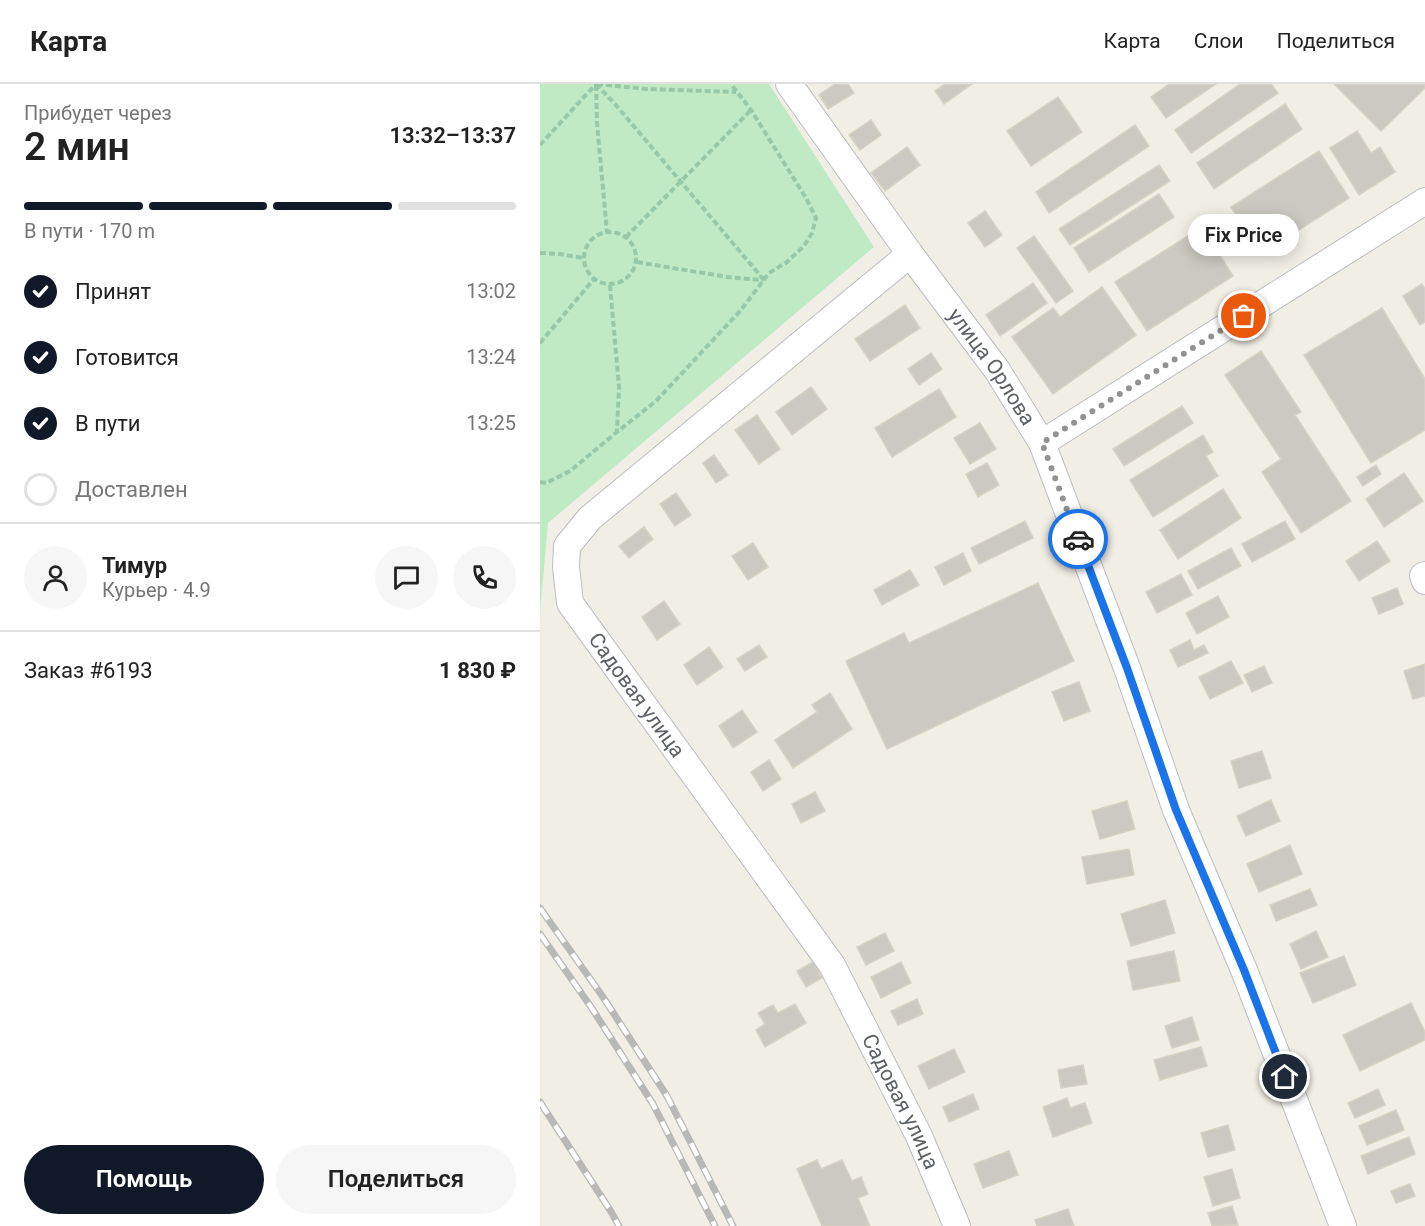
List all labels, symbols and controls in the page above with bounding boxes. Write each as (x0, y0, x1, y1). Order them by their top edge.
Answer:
text: Карта (30, 25, 107, 58)
text: Карта (1104, 29, 1161, 53)
text: Слои (1194, 29, 1244, 53)
text: Поделиться (1277, 29, 1395, 53)
text: Прибудет через (24, 101, 172, 125)
text: 13:32–13:37 (389, 123, 516, 148)
text: 2 мин (24, 124, 130, 170)
callout: Fix Price (1188, 214, 1300, 256)
text: В пути · 170 m (24, 219, 155, 243)
text: Fix Price (1205, 223, 1282, 247)
icon: check (24, 275, 57, 308)
text: Принят (75, 279, 151, 304)
text: 13:02 (466, 279, 516, 303)
pin (1218, 290, 1269, 341)
icon: bag (1227, 299, 1260, 332)
street label: улица Орлова (943, 304, 1040, 430)
icon: check (24, 341, 57, 374)
text: Готовится (75, 345, 179, 370)
text: 13:24 (466, 345, 516, 369)
icon: check (24, 407, 57, 440)
text: В пути (75, 411, 141, 436)
text: 13:25 (466, 411, 516, 435)
text: Доставлен (75, 477, 188, 502)
courier (1048, 509, 1108, 569)
icon: car (1062, 523, 1095, 556)
button: person (24, 546, 87, 609)
button: chat (375, 546, 438, 609)
button: phone (453, 546, 516, 609)
text: Тимур (102, 553, 167, 578)
text: Курьер · 4.9 (102, 578, 211, 602)
street label: Садовая улица (584, 628, 690, 762)
text: Заказ #6193 (24, 658, 153, 683)
text: 1 830 ₽ (439, 658, 516, 683)
street label: Садовая улица (857, 1030, 944, 1173)
pin (1259, 1051, 1310, 1102)
icon: home (1268, 1060, 1301, 1093)
button: Помощь (24, 1145, 264, 1214)
button: Поделиться (276, 1145, 516, 1214)

